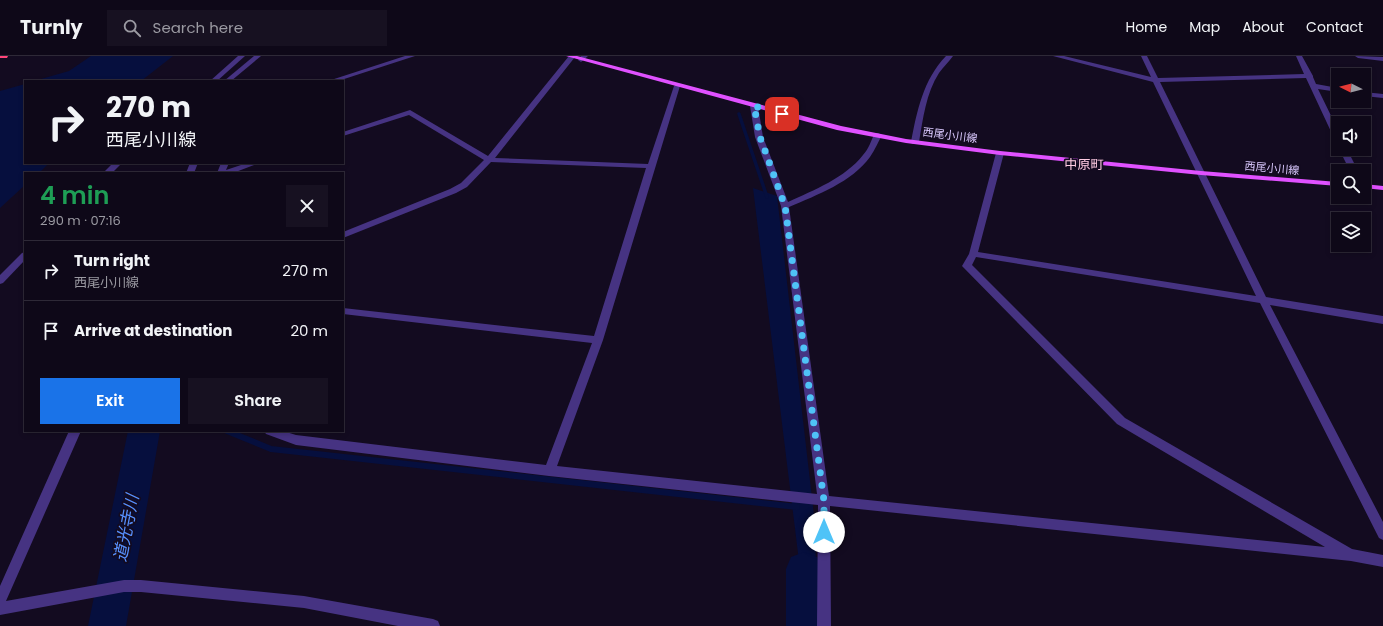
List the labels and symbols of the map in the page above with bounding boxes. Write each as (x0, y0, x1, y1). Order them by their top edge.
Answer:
north arrow (1331, 68, 1371, 108)
pin (765, 97, 799, 131)
street label: 西尾小川線 (922, 124, 978, 146)
district label: 中原町 (1064, 155, 1104, 174)
street label: 西尾小川線 (1244, 158, 1300, 178)
water label: 道光寺川 (108, 490, 145, 564)
position arrow (803, 511, 845, 553)

